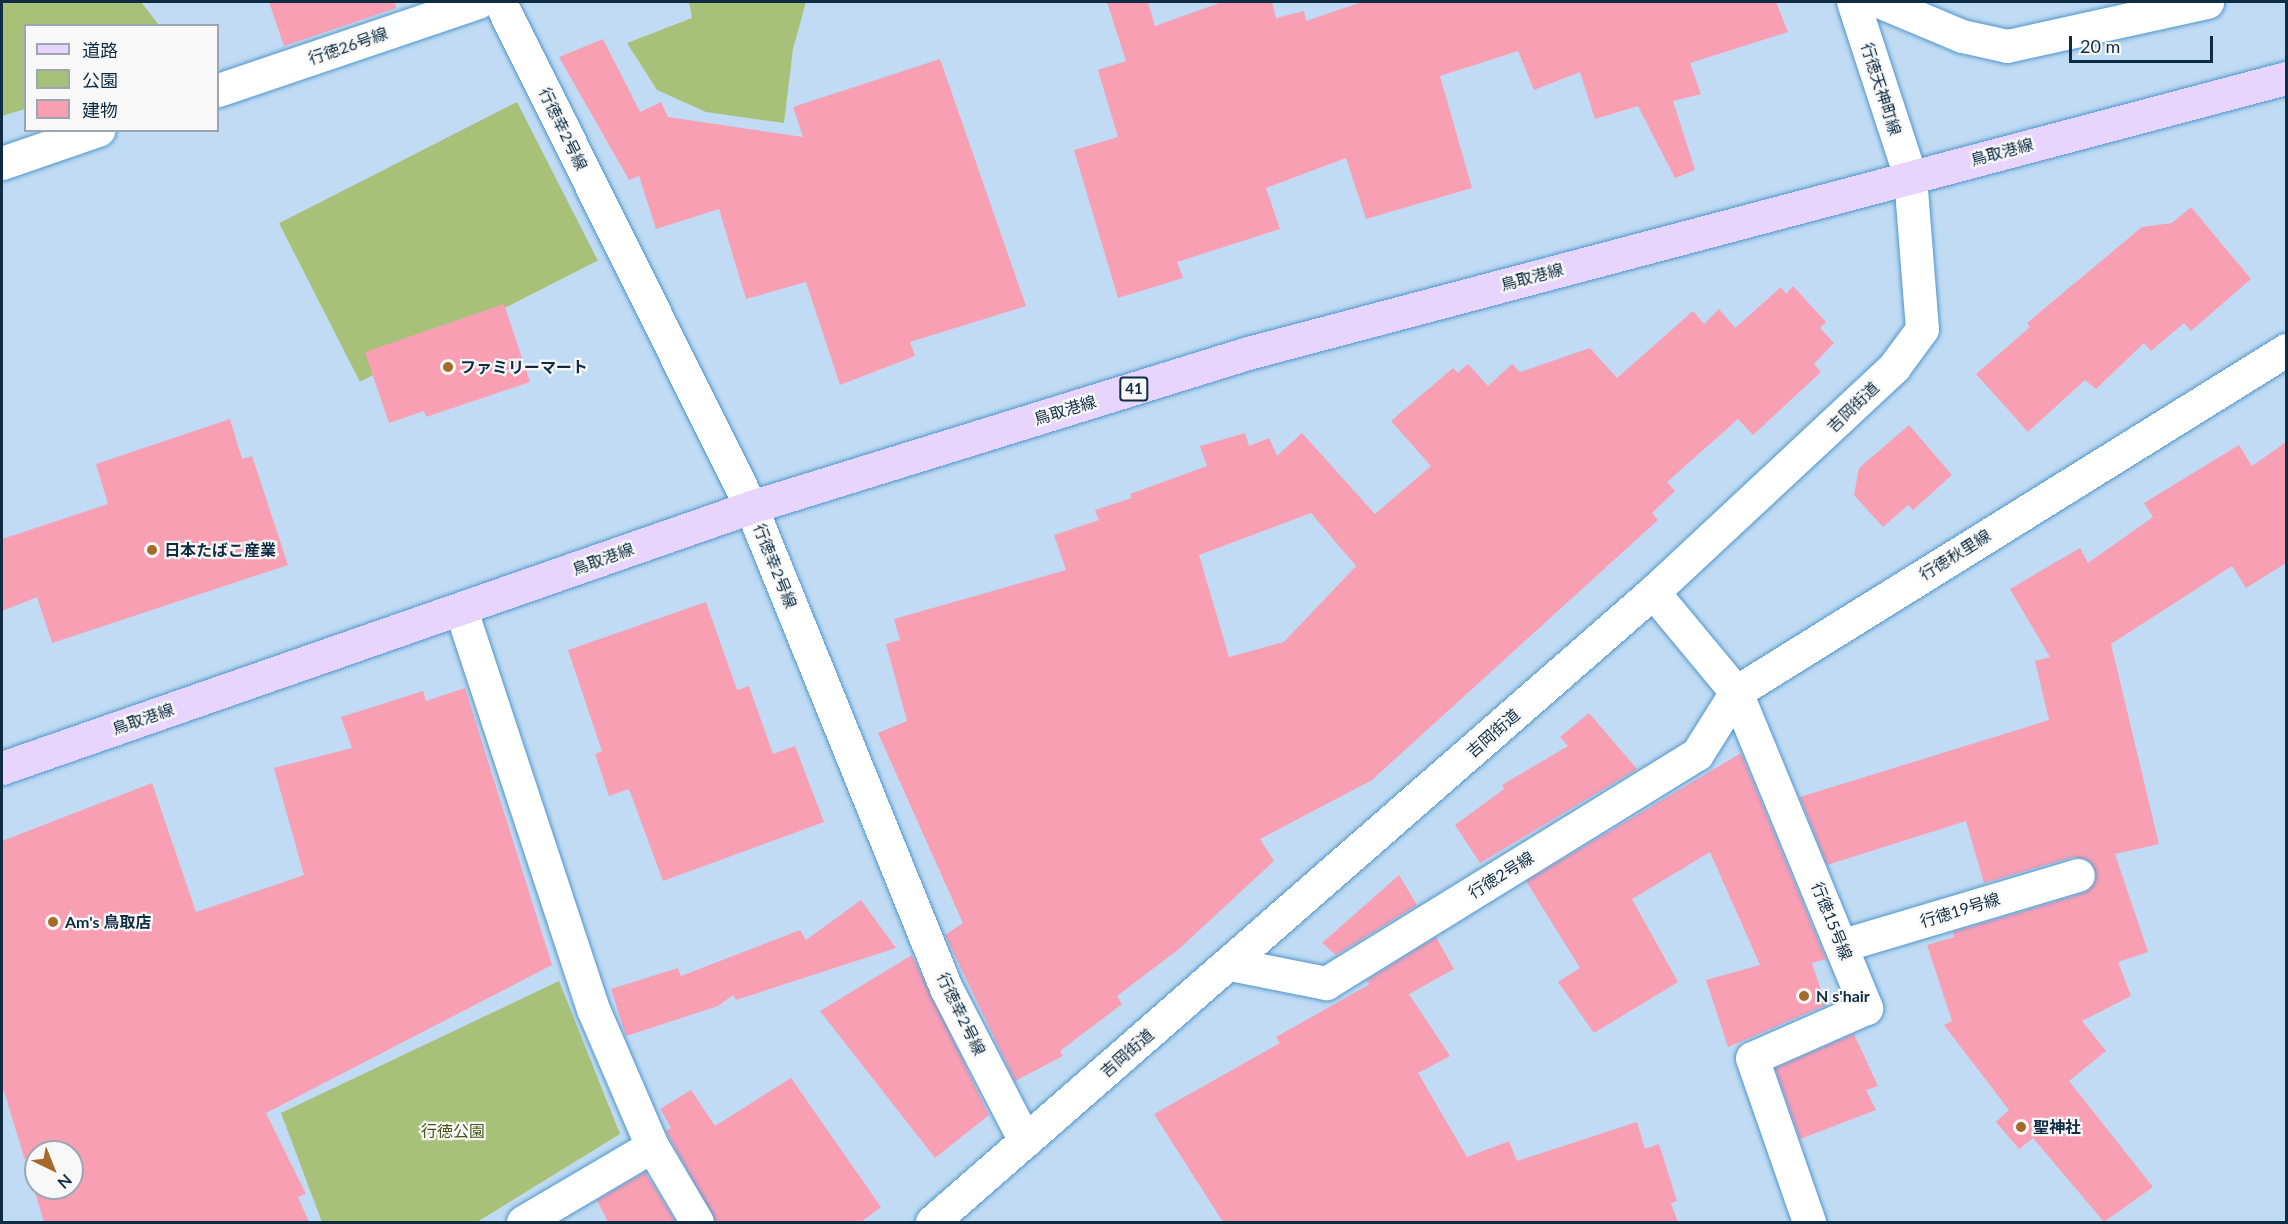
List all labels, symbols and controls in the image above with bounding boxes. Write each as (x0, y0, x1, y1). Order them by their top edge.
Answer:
street label: 行徳26号線 (306, 23, 390, 69)
legend (24, 24, 219, 132)
scale bar (2072, 24, 2216, 62)
text: 20 m (2080, 35, 2120, 57)
text: 道路 (82, 39, 118, 61)
street label: 行徳天神町線 (1857, 40, 1905, 138)
text: 公園 (82, 69, 118, 91)
street label: 行徳幸2号線 (535, 85, 591, 173)
text: 建物 (82, 99, 118, 121)
street label: 鳥取港線 (1969, 134, 2035, 170)
street label: 鳥取港線 (1499, 259, 1565, 295)
place label: ファミリーマート (460, 357, 588, 377)
marker: ファミリーマート (441, 360, 455, 374)
road number: 41 (1119, 377, 1149, 401)
street label: 吉岡街道 (1823, 378, 1883, 436)
street label: 鳥取港線 (1032, 391, 1098, 429)
street label: 行徳幸2号線 (749, 521, 801, 611)
street label: 行徳秋里線 (1916, 526, 1994, 584)
street label: 鳥取港線 (570, 539, 636, 579)
place label: 日本たばこ産業 (164, 540, 276, 560)
marker: 日本たばこ産業 (145, 543, 159, 557)
street label: 鳥取港線 (110, 700, 176, 738)
street label: 吉岡街道 (1463, 705, 1523, 761)
street label: 行徳2号線 (1465, 847, 1537, 903)
street label: 行徳15号線 (1808, 879, 1856, 963)
street label: 行徳19号線 (1918, 889, 2002, 931)
place label: Am's 鳥取店 (65, 912, 151, 932)
marker: Am's 鳥取店 (46, 915, 60, 929)
street label: 行徳幸2号線 (933, 970, 989, 1058)
place label: N s'hair (1816, 986, 1870, 1006)
marker: N s'hair (1797, 989, 1811, 1003)
street label: 吉岡街道 (1097, 1025, 1157, 1081)
place label: 聖神社 (2033, 1117, 2081, 1137)
marker: 聖神社 (2014, 1120, 2028, 1134)
park label: 行徳公園 (421, 1121, 485, 1141)
north arrow (24, 1140, 84, 1200)
text: N (54, 1171, 76, 1193)

